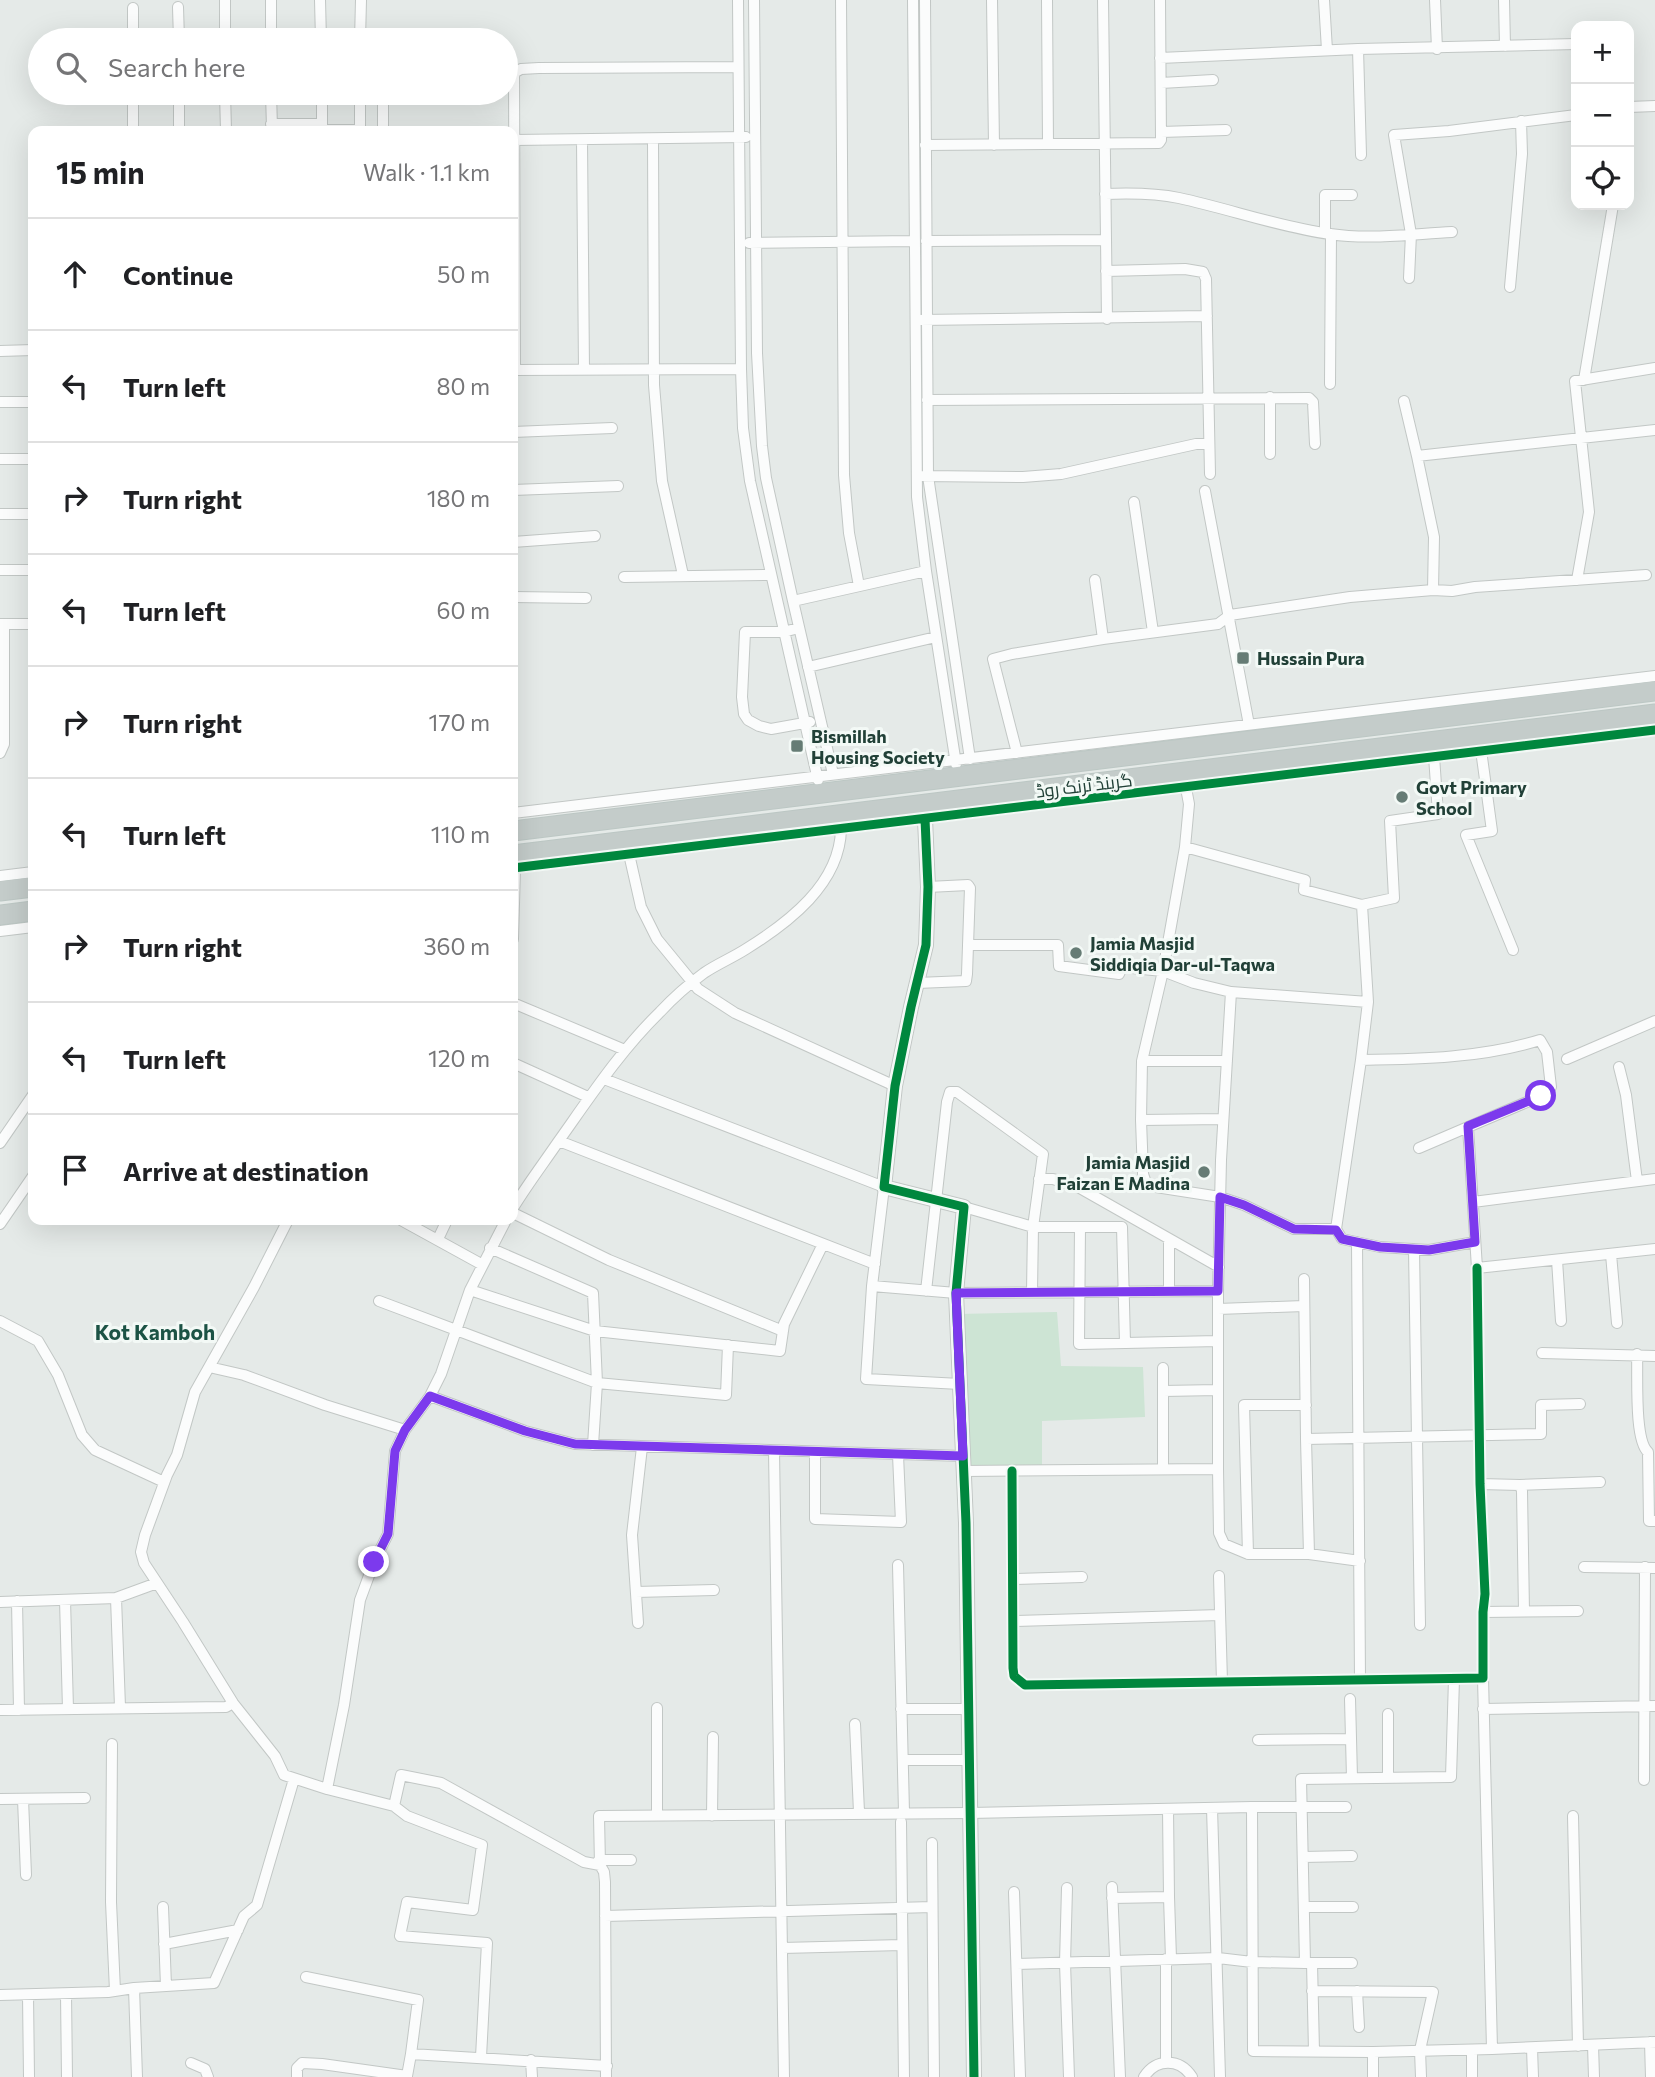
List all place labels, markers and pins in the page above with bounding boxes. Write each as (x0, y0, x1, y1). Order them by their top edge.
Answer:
place label: Hussain Pura (1257, 647, 1365, 669)
marker: Hussain Pura (1235, 650, 1251, 666)
place label: Bismillah Housing Society (811, 725, 945, 768)
marker: Bismillah Housing Society (789, 738, 805, 754)
place label: Govt Primary School (1416, 776, 1527, 819)
marker: Govt Primary School (1394, 789, 1410, 805)
place label: Jamia Masjid Siddiqia Dar-ul-Taqwa (1090, 932, 1275, 975)
marker: Jamia Masjid Siddiqia Dar-ul-Taqwa (1068, 945, 1084, 961)
place label: Jamia Masjid Faizan E Madina (1057, 1151, 1190, 1194)
marker: Jamia Masjid Faizan E Madina (1196, 1164, 1212, 1180)

